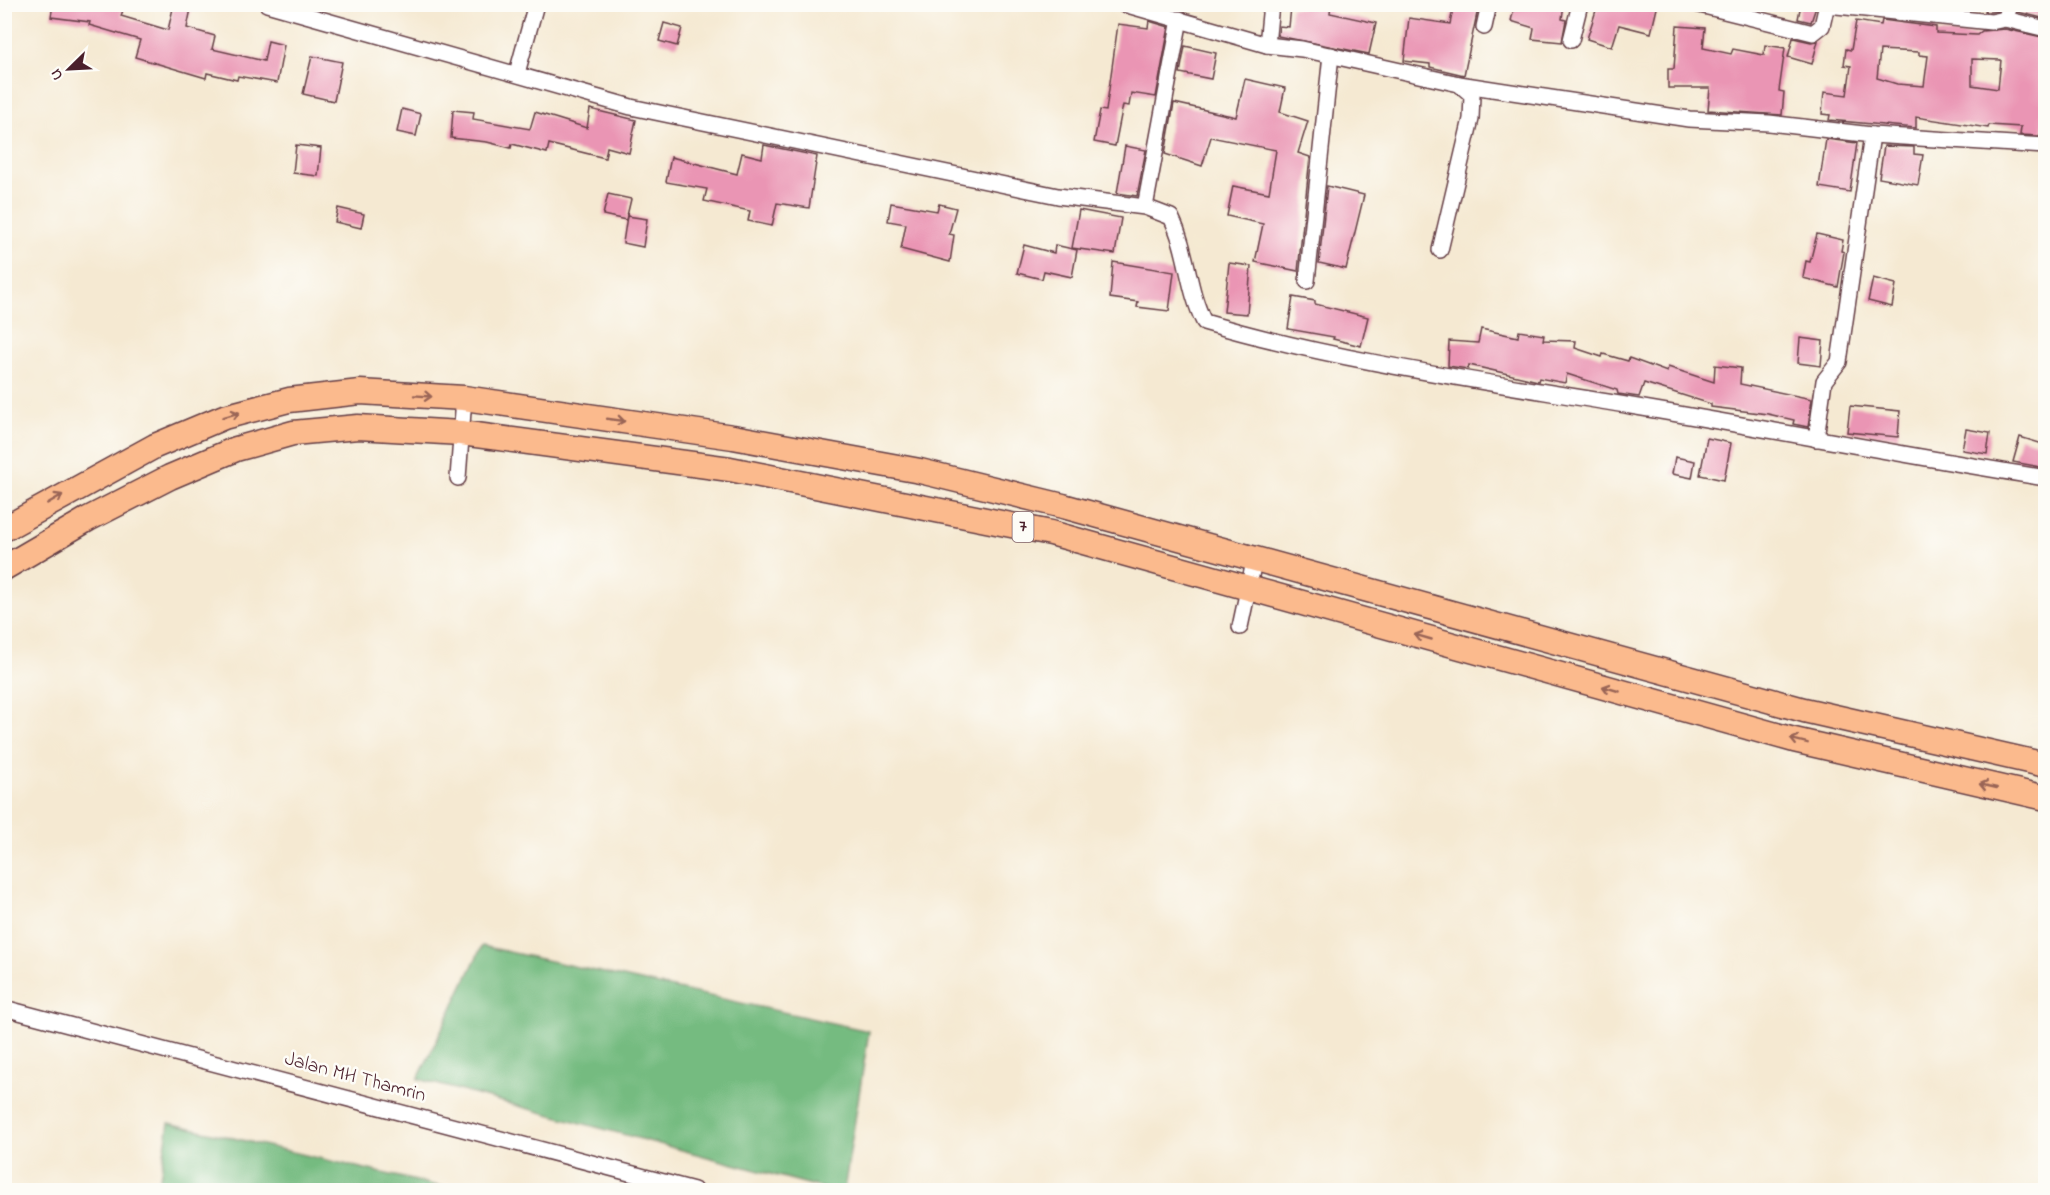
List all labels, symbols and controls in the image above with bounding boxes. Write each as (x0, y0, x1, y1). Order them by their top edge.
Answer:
north arrow (39, 39, 99, 99)
text: U (44, 65, 70, 84)
one-way arrow (412, 390, 432, 401)
one-way arrow (221, 409, 240, 420)
one-way arrow (606, 415, 626, 426)
one-way arrow (46, 493, 63, 505)
road number: 7 (1012, 512, 1034, 542)
one-way arrow (1414, 630, 1433, 642)
one-way arrow (1602, 683, 1621, 694)
one-way arrow (1789, 734, 1808, 746)
one-way arrow (1979, 779, 1998, 791)
street label: Jalan MH Thamrin (281, 1045, 429, 1111)

